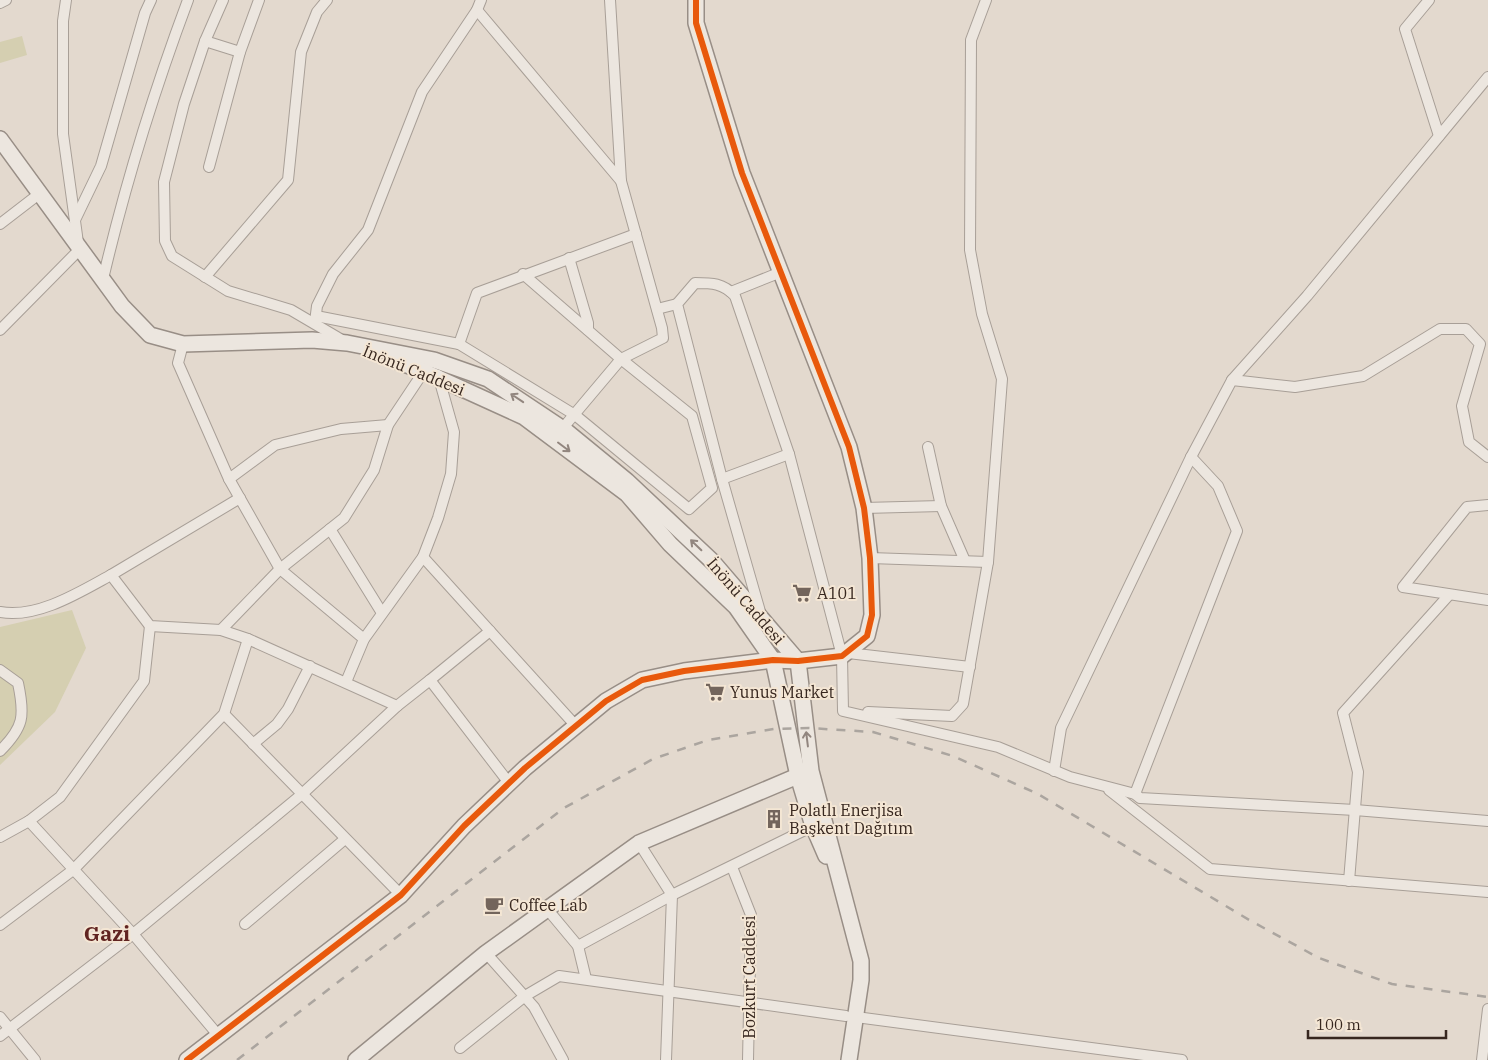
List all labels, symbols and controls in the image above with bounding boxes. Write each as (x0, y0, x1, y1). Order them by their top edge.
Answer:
street label: İnönü Caddesi (360, 340, 468, 400)
one-way arrow (510, 393, 524, 403)
one-way arrow (557, 441, 570, 452)
one-way arrow (690, 539, 703, 551)
street label: İnönü Caddesi (703, 554, 789, 648)
supermarket icon: A101 (791, 582, 813, 604)
place label: A101 (817, 583, 857, 603)
supermarket icon: Yunus Market (704, 681, 726, 703)
place label: Yunus Market (730, 682, 835, 702)
one-way arrow (802, 731, 812, 747)
place label: Polatlı Enerjisa Başkent Dağıtım (789, 800, 913, 838)
building icon: Polatlı Enerjisa Başkent Dağıtım (763, 808, 785, 830)
cafe icon: Coffee Lab (483, 894, 505, 916)
place label: Coffee Lab (509, 895, 588, 915)
street label: Bozkurt Caddesi (739, 915, 759, 1039)
district label: Gazi (84, 919, 130, 947)
scale bar (1308, 1008, 1446, 1040)
text: 100 m (1316, 1015, 1361, 1034)

